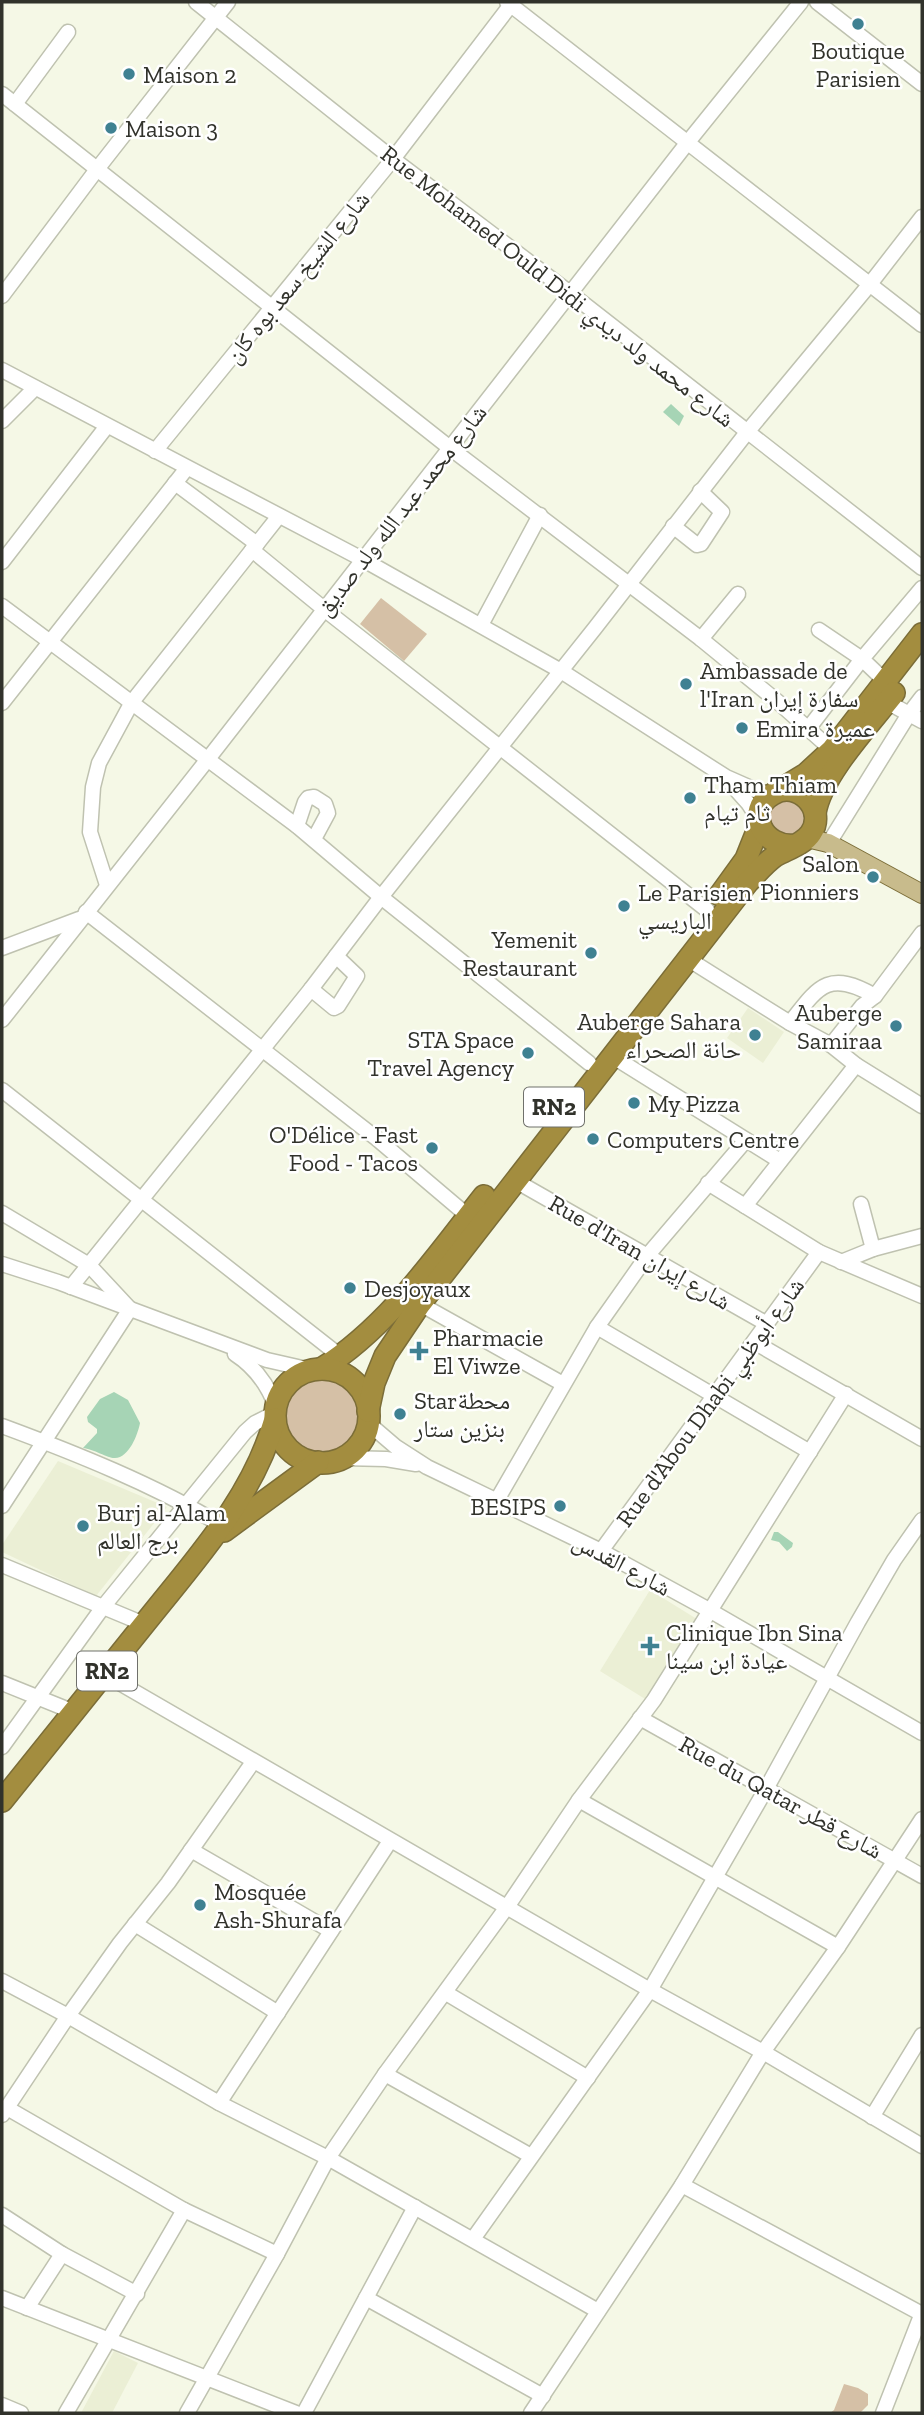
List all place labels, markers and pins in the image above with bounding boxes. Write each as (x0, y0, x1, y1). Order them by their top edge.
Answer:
marker: Boutique Parisien (850, 16, 866, 32)
place label: Boutique Parisien (811, 36, 905, 93)
place label: Maison 2 (143, 60, 237, 89)
marker: Maison 2 (121, 66, 137, 82)
place label: Maison 3 (125, 114, 218, 143)
marker: Maison 3 (103, 120, 119, 136)
place label: Ambassade de l'Iran سفارة إيران (700, 656, 858, 714)
marker: Ambassade de l'Iran سفارة إيران (678, 676, 694, 692)
place label: Emira عميرة (756, 714, 875, 743)
marker: Emira عميرة (734, 720, 750, 736)
place label: Tham Thiam ثام تيام (704, 770, 837, 829)
marker: Tham Thiam ثام تيام (682, 790, 698, 806)
place label: Salon Pionniers (760, 849, 859, 906)
marker: Salon Pionniers (865, 869, 881, 885)
place label: Le Parisien الباريسي (638, 878, 752, 940)
marker: Le Parisien الباريسي (616, 898, 632, 914)
place label: Yemenit Restaurant (462, 925, 577, 982)
marker: Yemenit Restaurant (583, 945, 599, 961)
place label: Auberge Samiraa (795, 998, 882, 1055)
place label: Auberge Sahara حانة الصحراء (577, 1007, 741, 1064)
marker: Auberge Samiraa (888, 1018, 904, 1034)
place label: STA Space Travel Agency (367, 1025, 515, 1082)
marker: Auberge Sahara حانة الصحراء (747, 1027, 763, 1043)
marker: STA Space Travel Agency (520, 1045, 536, 1061)
place label: My Pizza (648, 1089, 740, 1118)
marker: My Pizza (626, 1095, 642, 1111)
place label: O'Délice - Fast Food - Tacos (269, 1120, 418, 1177)
place label: Computers Centre (607, 1125, 799, 1154)
marker: Computers Centre (585, 1131, 601, 1147)
marker: O'Délice - Fast Food - Tacos (424, 1140, 440, 1156)
place label: Desjoyaux (364, 1274, 470, 1303)
marker: Desjoyaux (342, 1280, 358, 1296)
place label: Pharmacie El Viwze (433, 1323, 543, 1380)
marker: Pharmacie El Viwze (411, 1343, 427, 1359)
place label: Starمحطة بنزين ستار (413, 1386, 510, 1443)
marker: Starمحطة بنزين ستار (392, 1406, 408, 1422)
place label: BESIPS (470, 1492, 546, 1521)
place label: Burj al-Alam برج العالم (97, 1498, 226, 1557)
marker: BESIPS (552, 1498, 568, 1514)
marker: Burj al-Alam برج العالم (75, 1518, 91, 1534)
place label: Clinique Ibn Sina عيادة ابن سينا (666, 1618, 843, 1675)
marker: Clinique Ibn Sina عيادة ابن سينا (640, 1636, 660, 1656)
place label: Mosquée Ash-Shurafa (214, 1877, 343, 1934)
marker: Mosquée Ash-Shurafa (192, 1897, 208, 1913)

